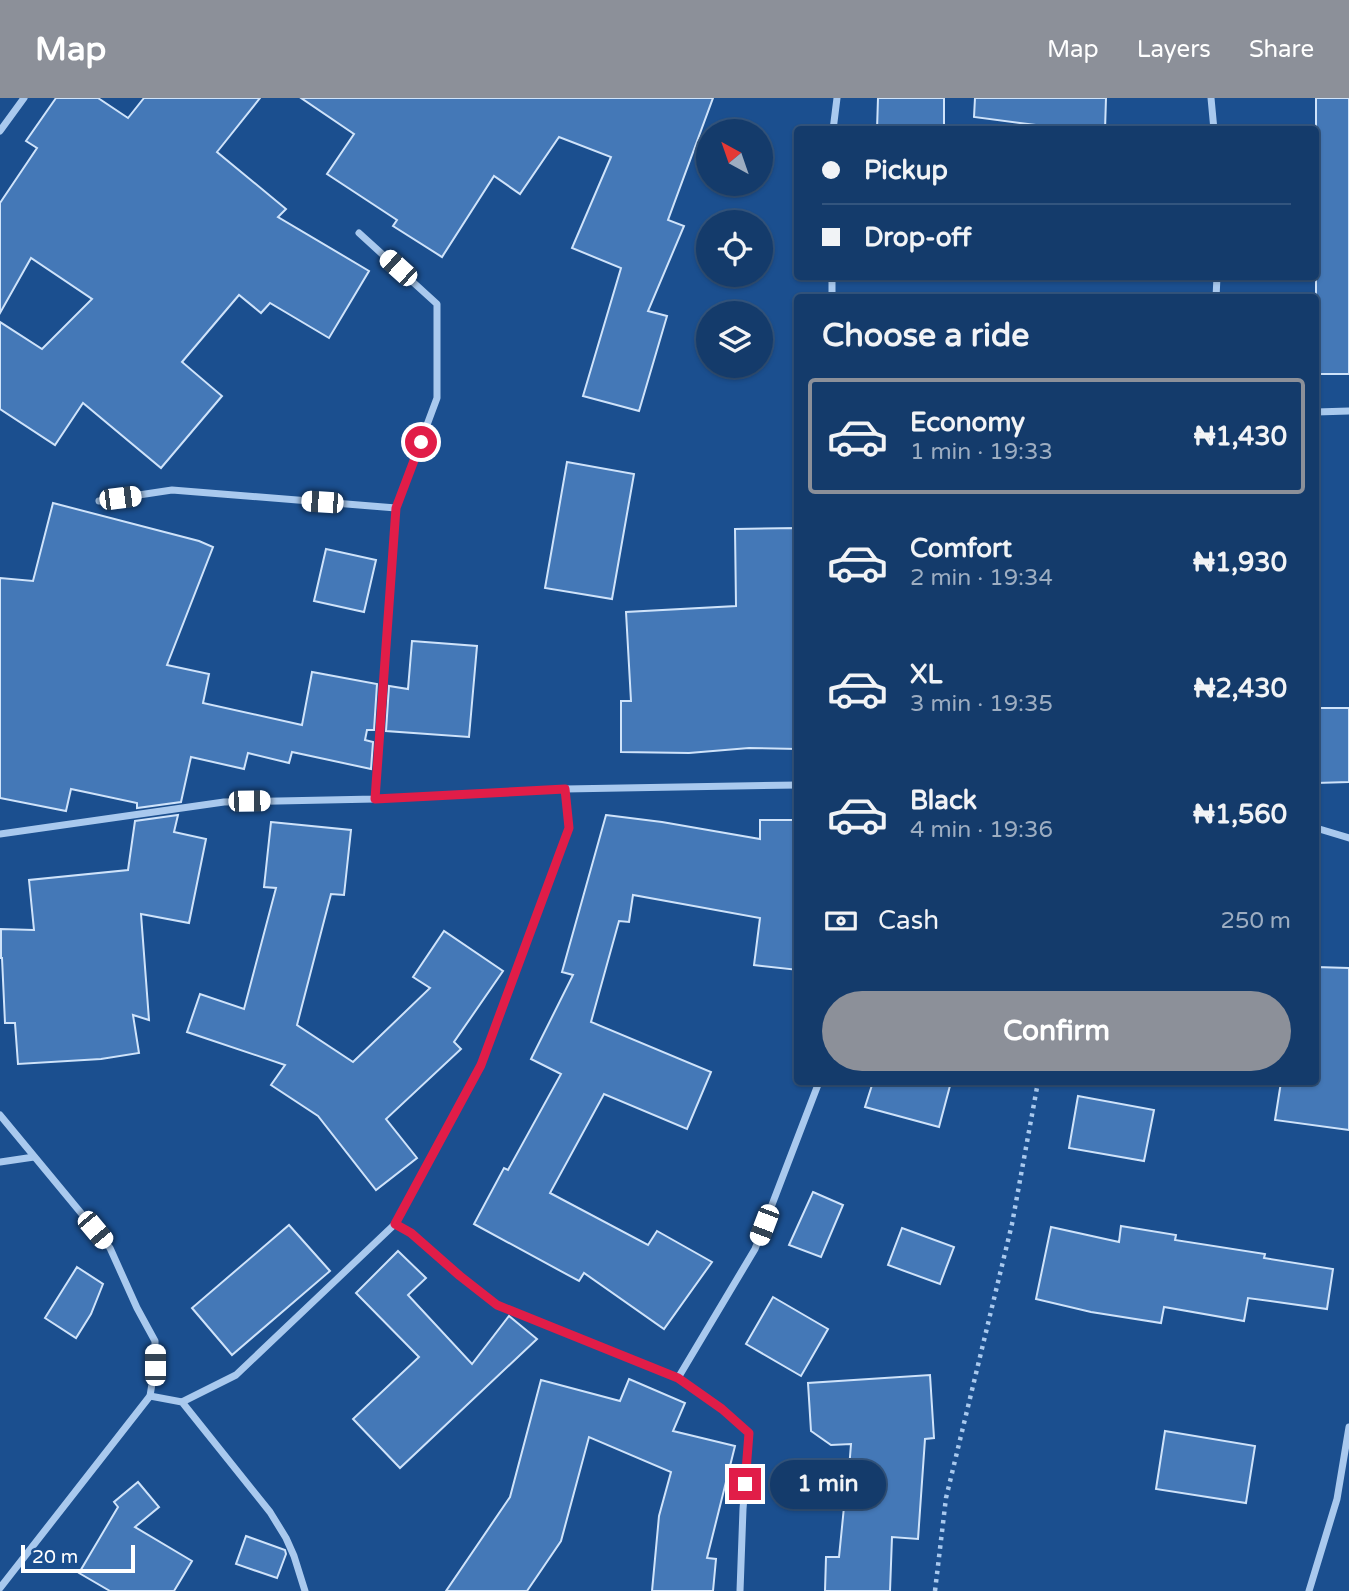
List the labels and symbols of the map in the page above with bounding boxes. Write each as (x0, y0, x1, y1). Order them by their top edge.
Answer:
north arrow (696, 119, 774, 196)
car (376, 246, 421, 290)
route start (405, 426, 437, 458)
car (98, 485, 143, 511)
car (301, 490, 344, 514)
car (228, 790, 271, 812)
car (747, 1202, 782, 1248)
car (74, 1207, 117, 1253)
car (145, 1344, 166, 1386)
callout: 1 min (770, 1460, 885, 1508)
route end (729, 1468, 761, 1500)
scale bar (21, 1542, 135, 1574)

